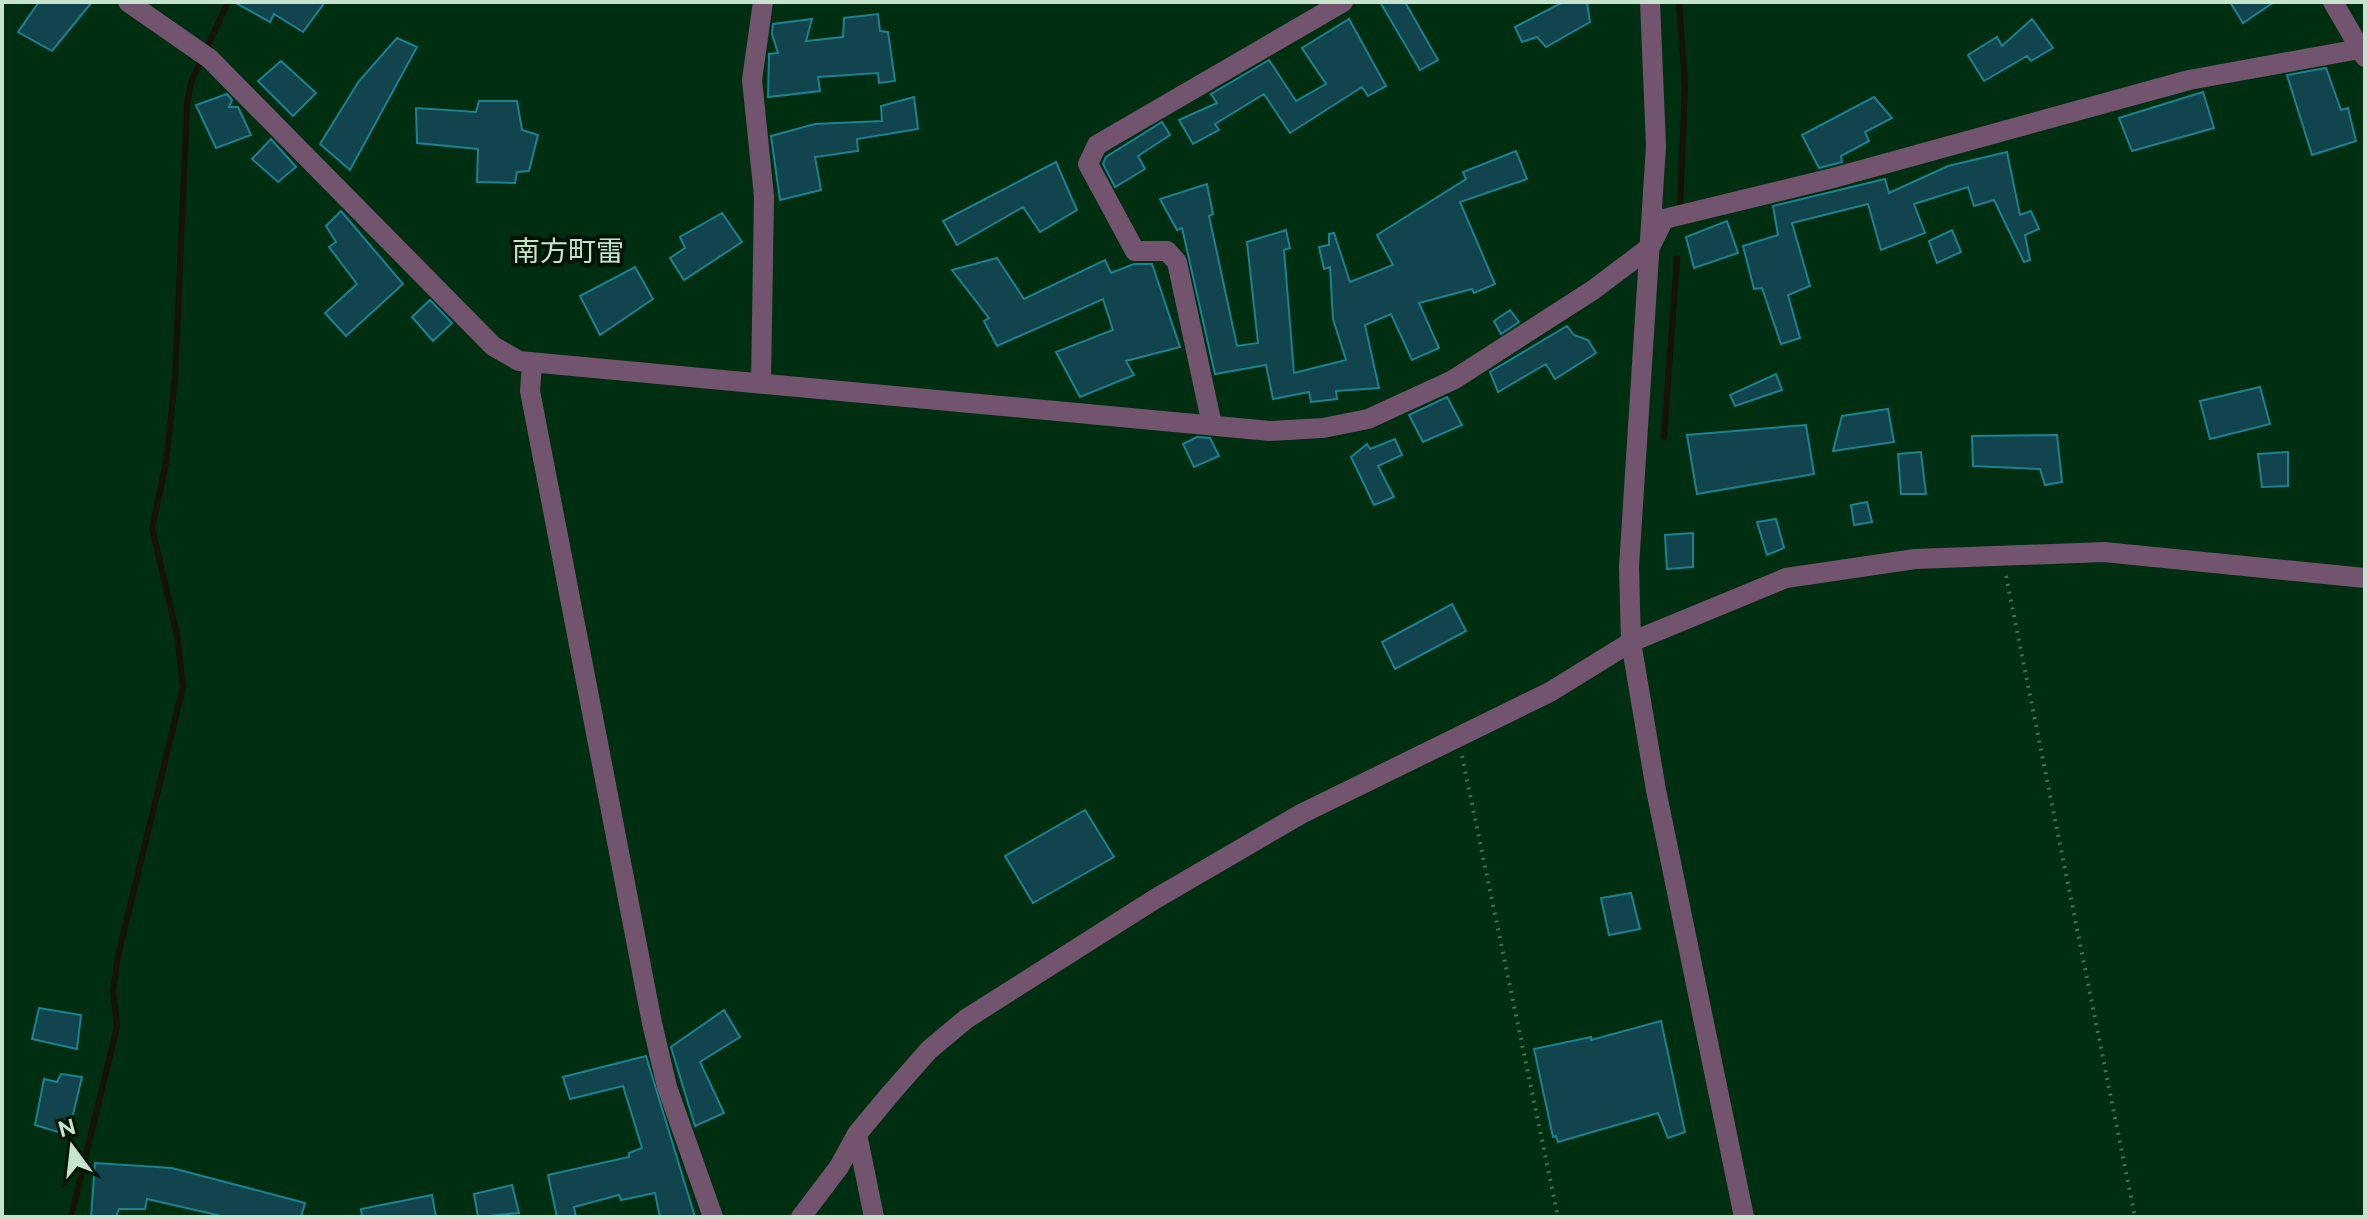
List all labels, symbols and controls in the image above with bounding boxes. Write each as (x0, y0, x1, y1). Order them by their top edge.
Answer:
district label: 南方町雷 (512, 235, 624, 268)
north arrow (32, 1107, 112, 1187)
text: N (55, 1113, 78, 1142)

